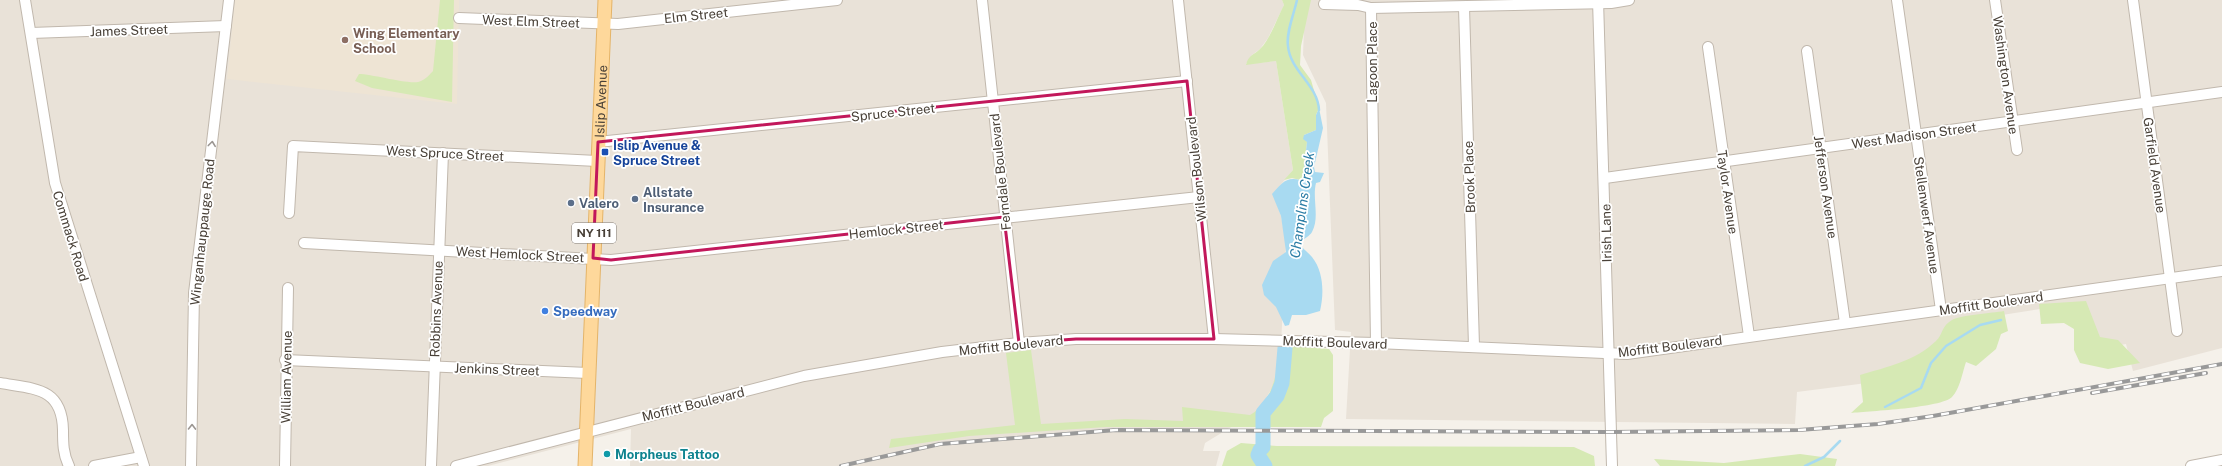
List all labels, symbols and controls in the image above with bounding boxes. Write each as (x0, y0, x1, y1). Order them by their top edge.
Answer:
street label: Elm Street (663, 5, 729, 26)
street label: West Elm Street (482, 12, 580, 31)
street label: Washington Avenue (1990, 15, 2021, 135)
street label: Lagoon Place (1365, 21, 1380, 103)
street label: James Street (90, 22, 168, 39)
place label: Wing Elementary School (353, 26, 460, 56)
marker: Wing Elementary School (340, 35, 350, 45)
street label: Islip Avenue (592, 65, 610, 138)
street label: Spruce Street (850, 101, 936, 124)
street label: Ferndale Boulevard (987, 113, 1014, 231)
street label: Wilson Boulevard (1184, 116, 1209, 222)
street label: Garfield Avenue (2140, 116, 2169, 214)
street label: West Madison Street (1851, 119, 1978, 152)
street label: Jefferson Avenue (1811, 135, 1840, 239)
place label: Islip Avenue & Spruce Street (613, 138, 701, 168)
street label: Brook Place (1461, 140, 1478, 214)
one-way arrow (207, 141, 216, 147)
street label: West Spruce Street (386, 143, 504, 164)
marker: Islip Avenue & Spruce Street (600, 147, 610, 157)
street label: Taylor Avenue (1714, 149, 1741, 235)
water label: Champlins Creek (1287, 150, 1317, 259)
street label: Stellenwerf Avenue (1911, 155, 1942, 275)
street label: Winganhauppauge Road (187, 158, 218, 306)
place label: Allstate Insurance (643, 185, 704, 215)
street label: Commack Road (50, 189, 91, 283)
marker: Allstate Insurance (630, 194, 640, 204)
place label: Valero (579, 196, 619, 211)
marker: Valero (566, 198, 576, 208)
street label: Irish Lane (1598, 204, 1615, 262)
street label: Hemlock Street (848, 217, 944, 242)
road number: NY 111 (572, 223, 616, 243)
street label: West Hemlock Street (455, 244, 585, 265)
street label: Robbins Avenue (427, 261, 446, 358)
street label: Moffitt Boulevard (1938, 289, 2044, 318)
place label: Speedway (553, 304, 618, 319)
marker: Speedway (540, 306, 550, 316)
street label: William Avenue (278, 330, 295, 424)
street label: Moffitt Boulevard (958, 333, 1064, 358)
street label: Moffitt Boulevard (1282, 333, 1388, 352)
street label: Moffitt Boulevard (1617, 333, 1723, 360)
street label: Jenkins Street (454, 361, 540, 378)
street label: Moffitt Boulevard (640, 384, 746, 424)
one-way arrow (188, 424, 196, 430)
place label: Morpheus Tattoo (615, 447, 720, 462)
marker: Morpheus Tattoo (602, 449, 612, 459)

